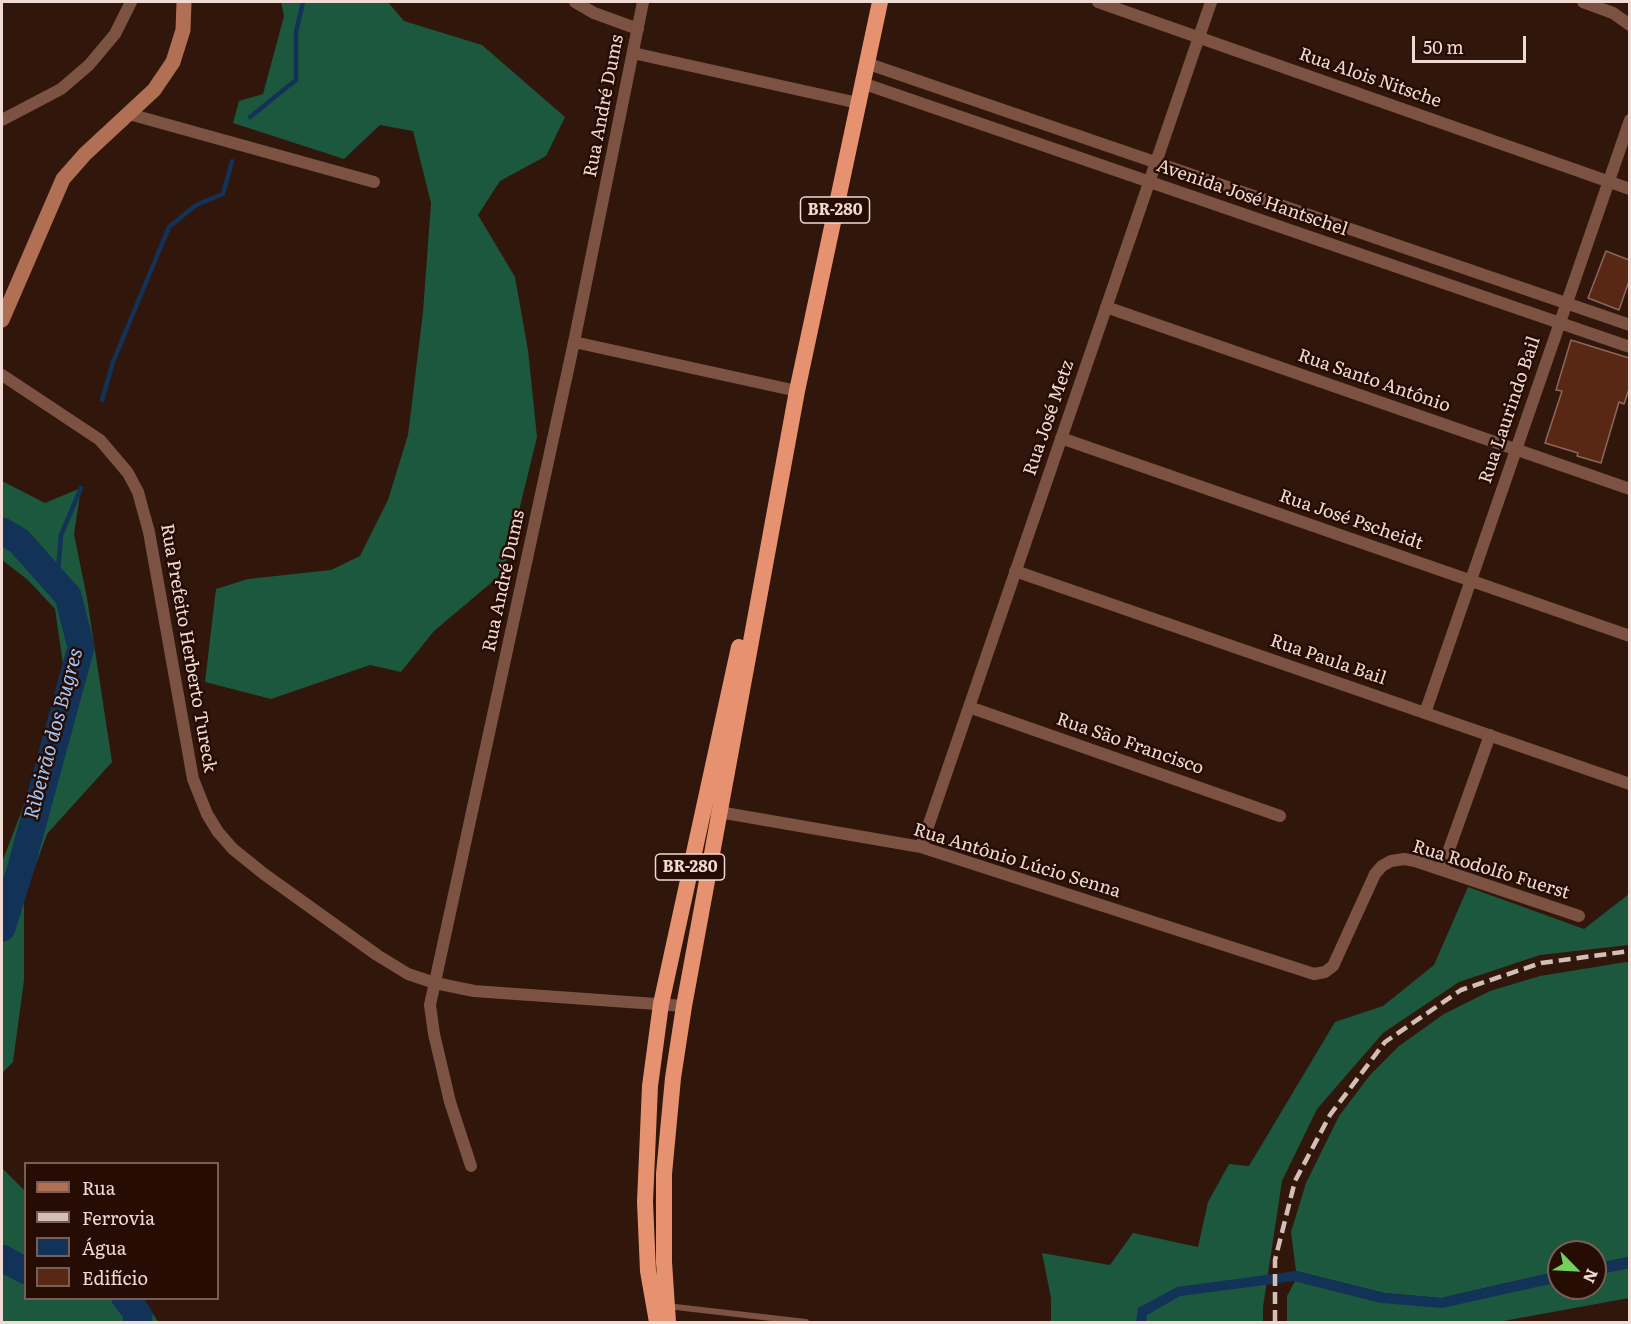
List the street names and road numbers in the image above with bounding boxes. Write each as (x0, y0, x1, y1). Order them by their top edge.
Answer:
street label: Rua André Dums (580, 33, 628, 179)
street label: Rua Alois Nitsche (1296, 43, 1444, 113)
street label: Avenida José Hantschel (1154, 155, 1350, 241)
road number: BR-280 (800, 197, 870, 223)
street label: Rua Laurindo Bail (1475, 334, 1545, 486)
street label: Rua Santo Antônio (1295, 345, 1453, 417)
street label: Rua José Metz (1019, 358, 1079, 478)
street label: Rua José Pscheidt (1276, 485, 1426, 555)
street label: Rua André Dums (478, 508, 530, 654)
street label: Rua Prefeito Herberto Tureck (155, 522, 221, 774)
street label: Rua Paula Bail (1267, 630, 1389, 690)
street label: Rua São Francisco (1053, 709, 1207, 779)
street label: Rua Antônio Lúcio Senna (911, 819, 1123, 903)
street label: Rua Rodolfo Fuerst (1410, 836, 1572, 904)
road number: BR-280 (656, 854, 724, 880)

